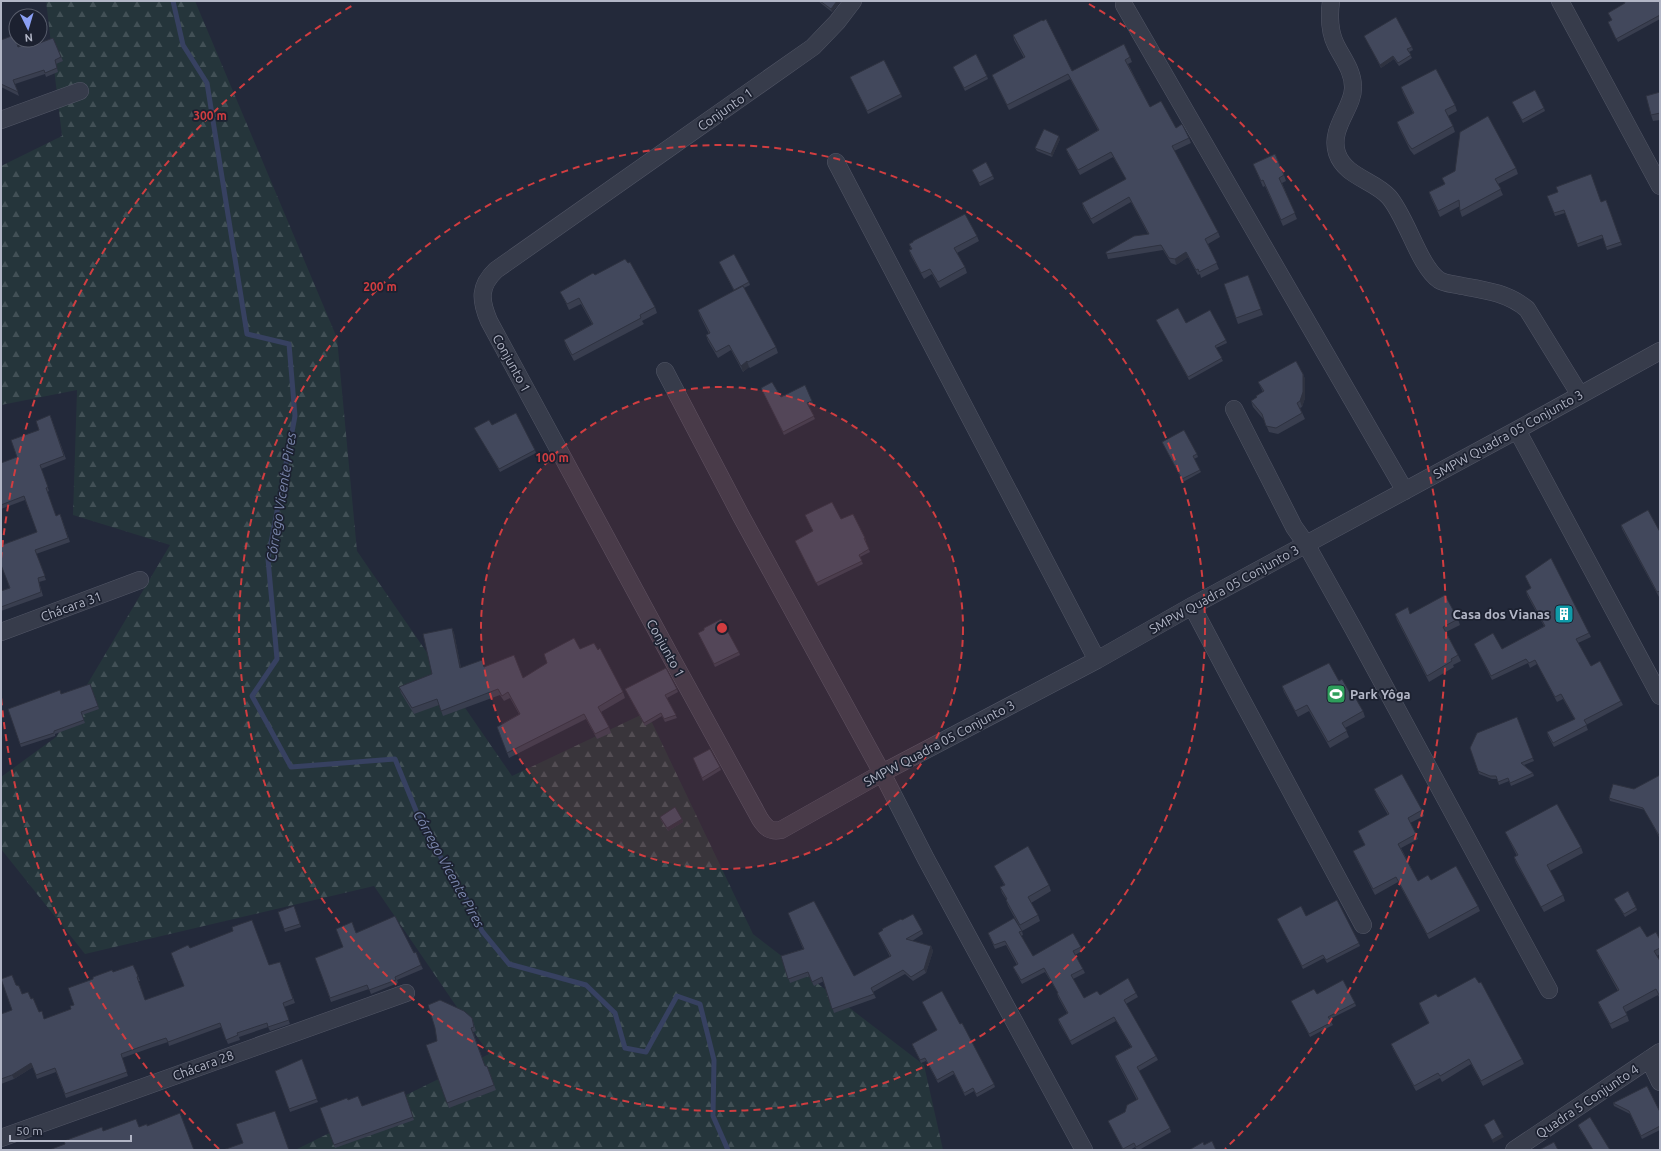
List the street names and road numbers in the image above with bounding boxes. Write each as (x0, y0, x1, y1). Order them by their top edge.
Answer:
street label: Conjunto 1 (695, 85, 755, 133)
street label: Conjunto 1 (490, 332, 534, 394)
street label: SMPW Quadra 05 Conjunto 3 (1431, 387, 1586, 482)
street label: SMPW Quadra 05 Conjunto 3 (1147, 542, 1302, 637)
street label: Chácara 31 (39, 588, 103, 624)
street label: Conjunto 1 (644, 617, 688, 679)
street label: SMPW Quadra 05 Conjunto 3 (861, 697, 1017, 790)
street label: Chácara 28 (171, 1047, 235, 1083)
street label: Quadra 5 Conjunto 4 (1533, 1061, 1641, 1141)

